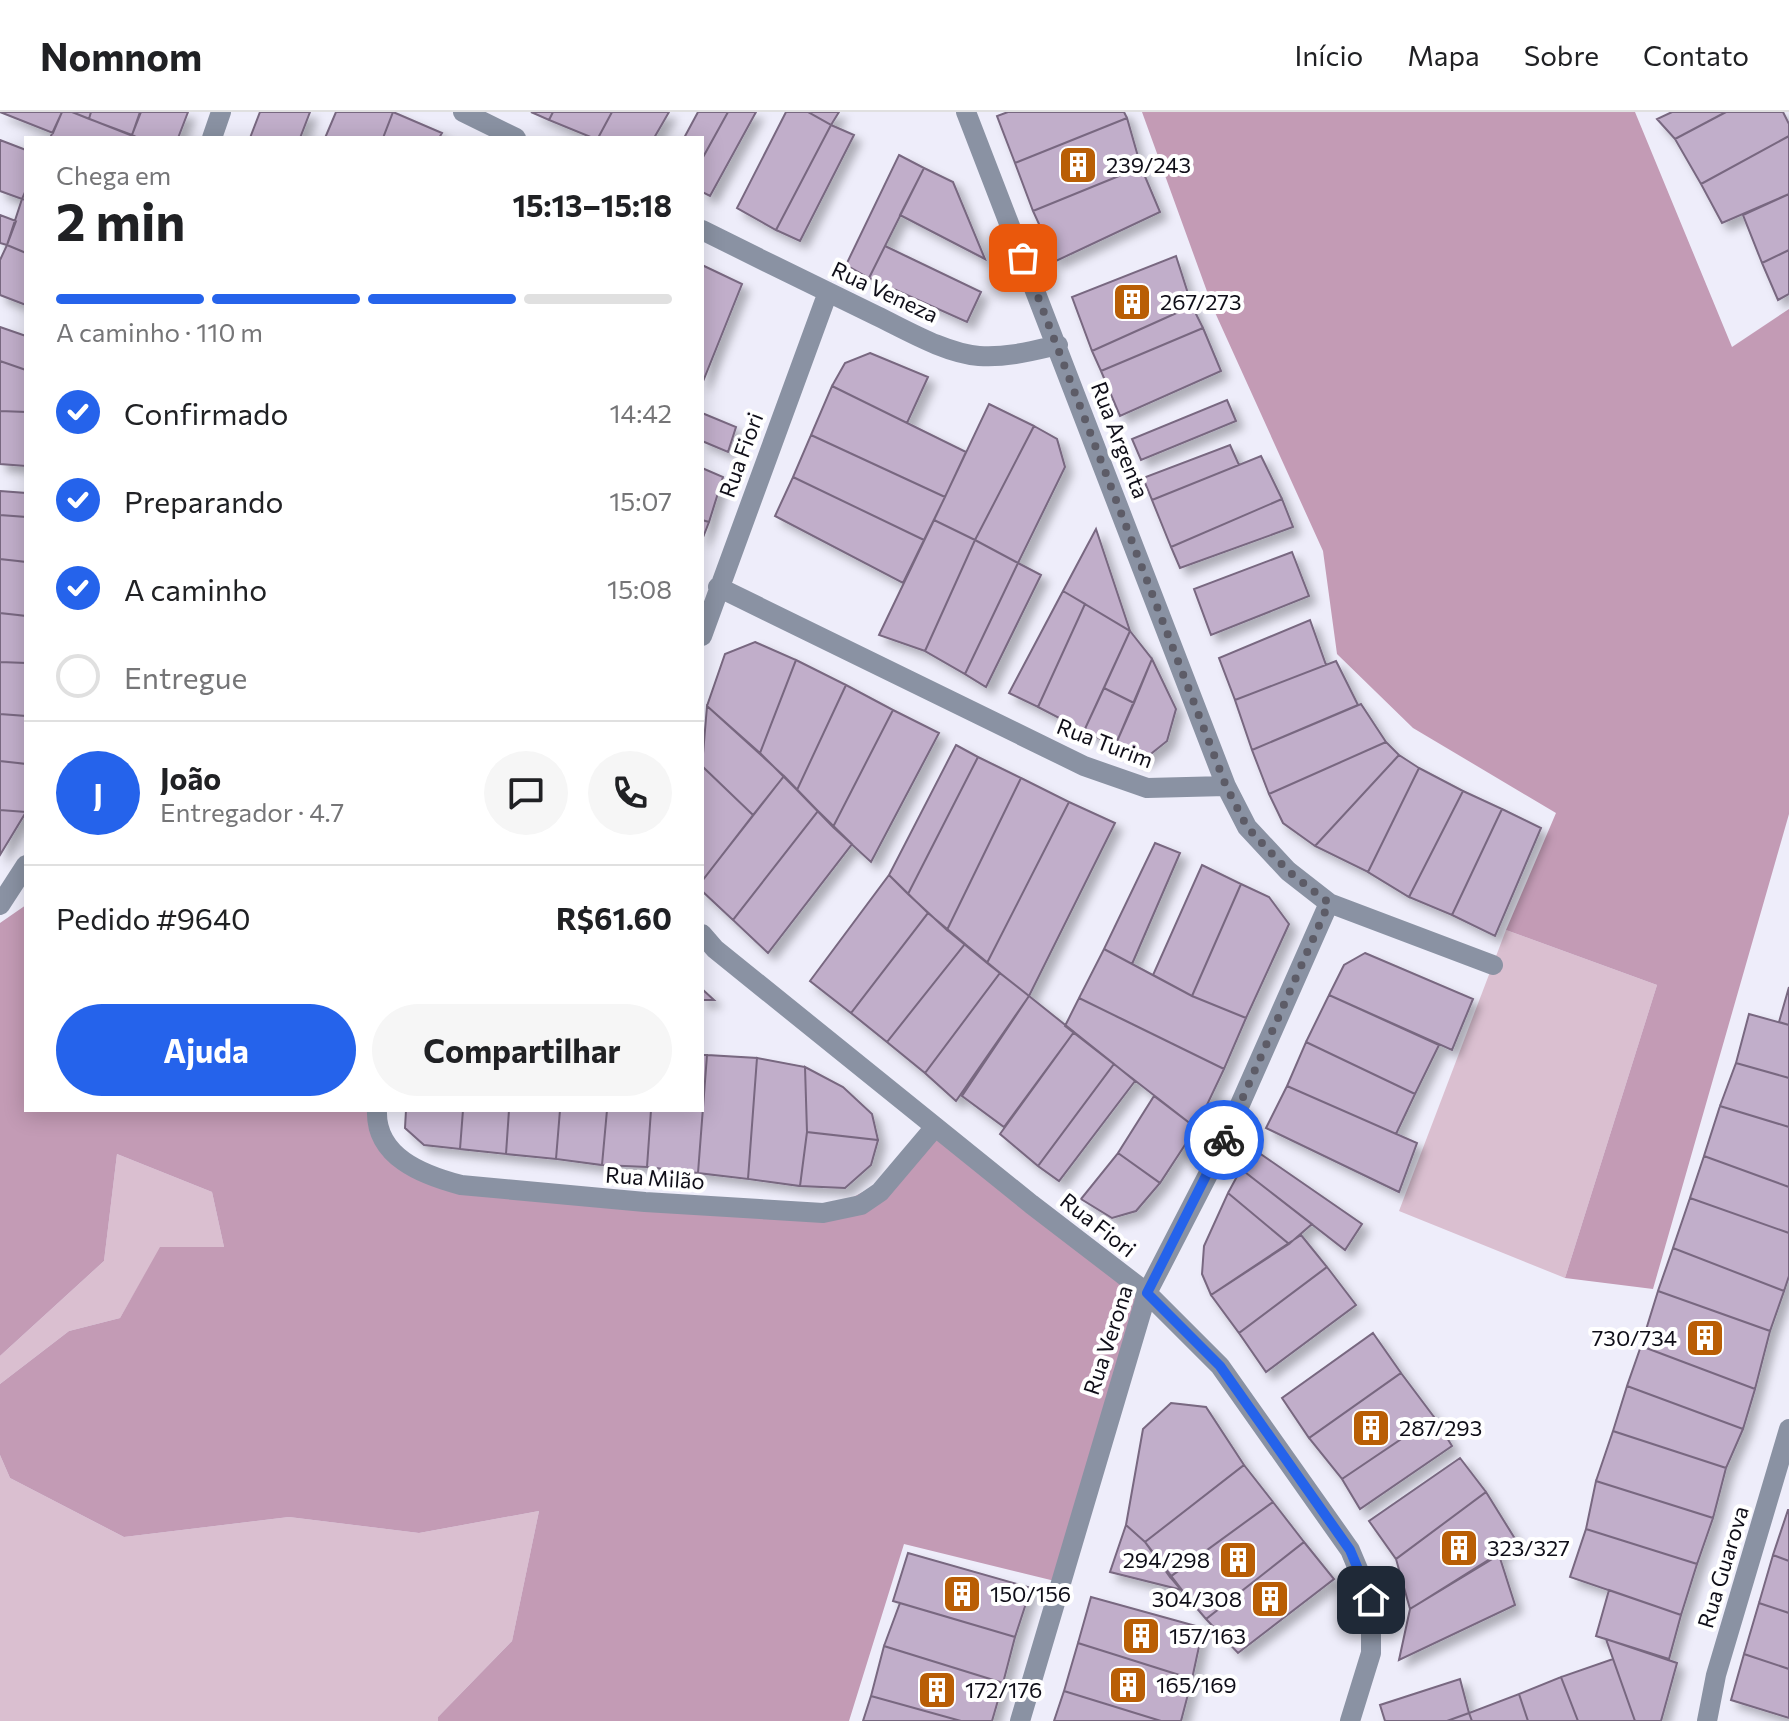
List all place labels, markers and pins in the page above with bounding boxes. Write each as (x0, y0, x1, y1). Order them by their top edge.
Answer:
building icon: 239/243 (1057, 144, 1099, 186)
place label: 239/243 (1106, 151, 1191, 178)
pin (989, 224, 1057, 292)
building icon: 267/273 (1111, 281, 1153, 323)
place label: 267/273 (1160, 288, 1242, 315)
building icon: 730/734 (1684, 1317, 1726, 1359)
place label: 730/734 (1592, 1324, 1677, 1351)
building icon: 287/293 (1350, 1407, 1392, 1449)
place label: 287/293 (1399, 1414, 1482, 1441)
building icon: 323/327 (1438, 1527, 1480, 1569)
place label: 323/327 (1487, 1534, 1570, 1561)
building icon: 294/298 (1217, 1539, 1259, 1581)
place label: 294/298 (1123, 1546, 1210, 1573)
pin (1337, 1566, 1405, 1634)
building icon: 150/156 (941, 1573, 983, 1615)
building icon: 304/308 (1249, 1578, 1291, 1620)
place label: 150/156 (990, 1580, 1071, 1607)
place label: 304/308 (1152, 1585, 1242, 1612)
building icon: 157/163 (1120, 1615, 1162, 1657)
place label: 157/163 (1169, 1622, 1246, 1649)
building icon: 165/169 (1107, 1664, 1149, 1706)
building icon: 172/176 (916, 1669, 958, 1711)
place label: 165/169 (1156, 1671, 1237, 1698)
place label: 172/176 (965, 1676, 1042, 1703)

